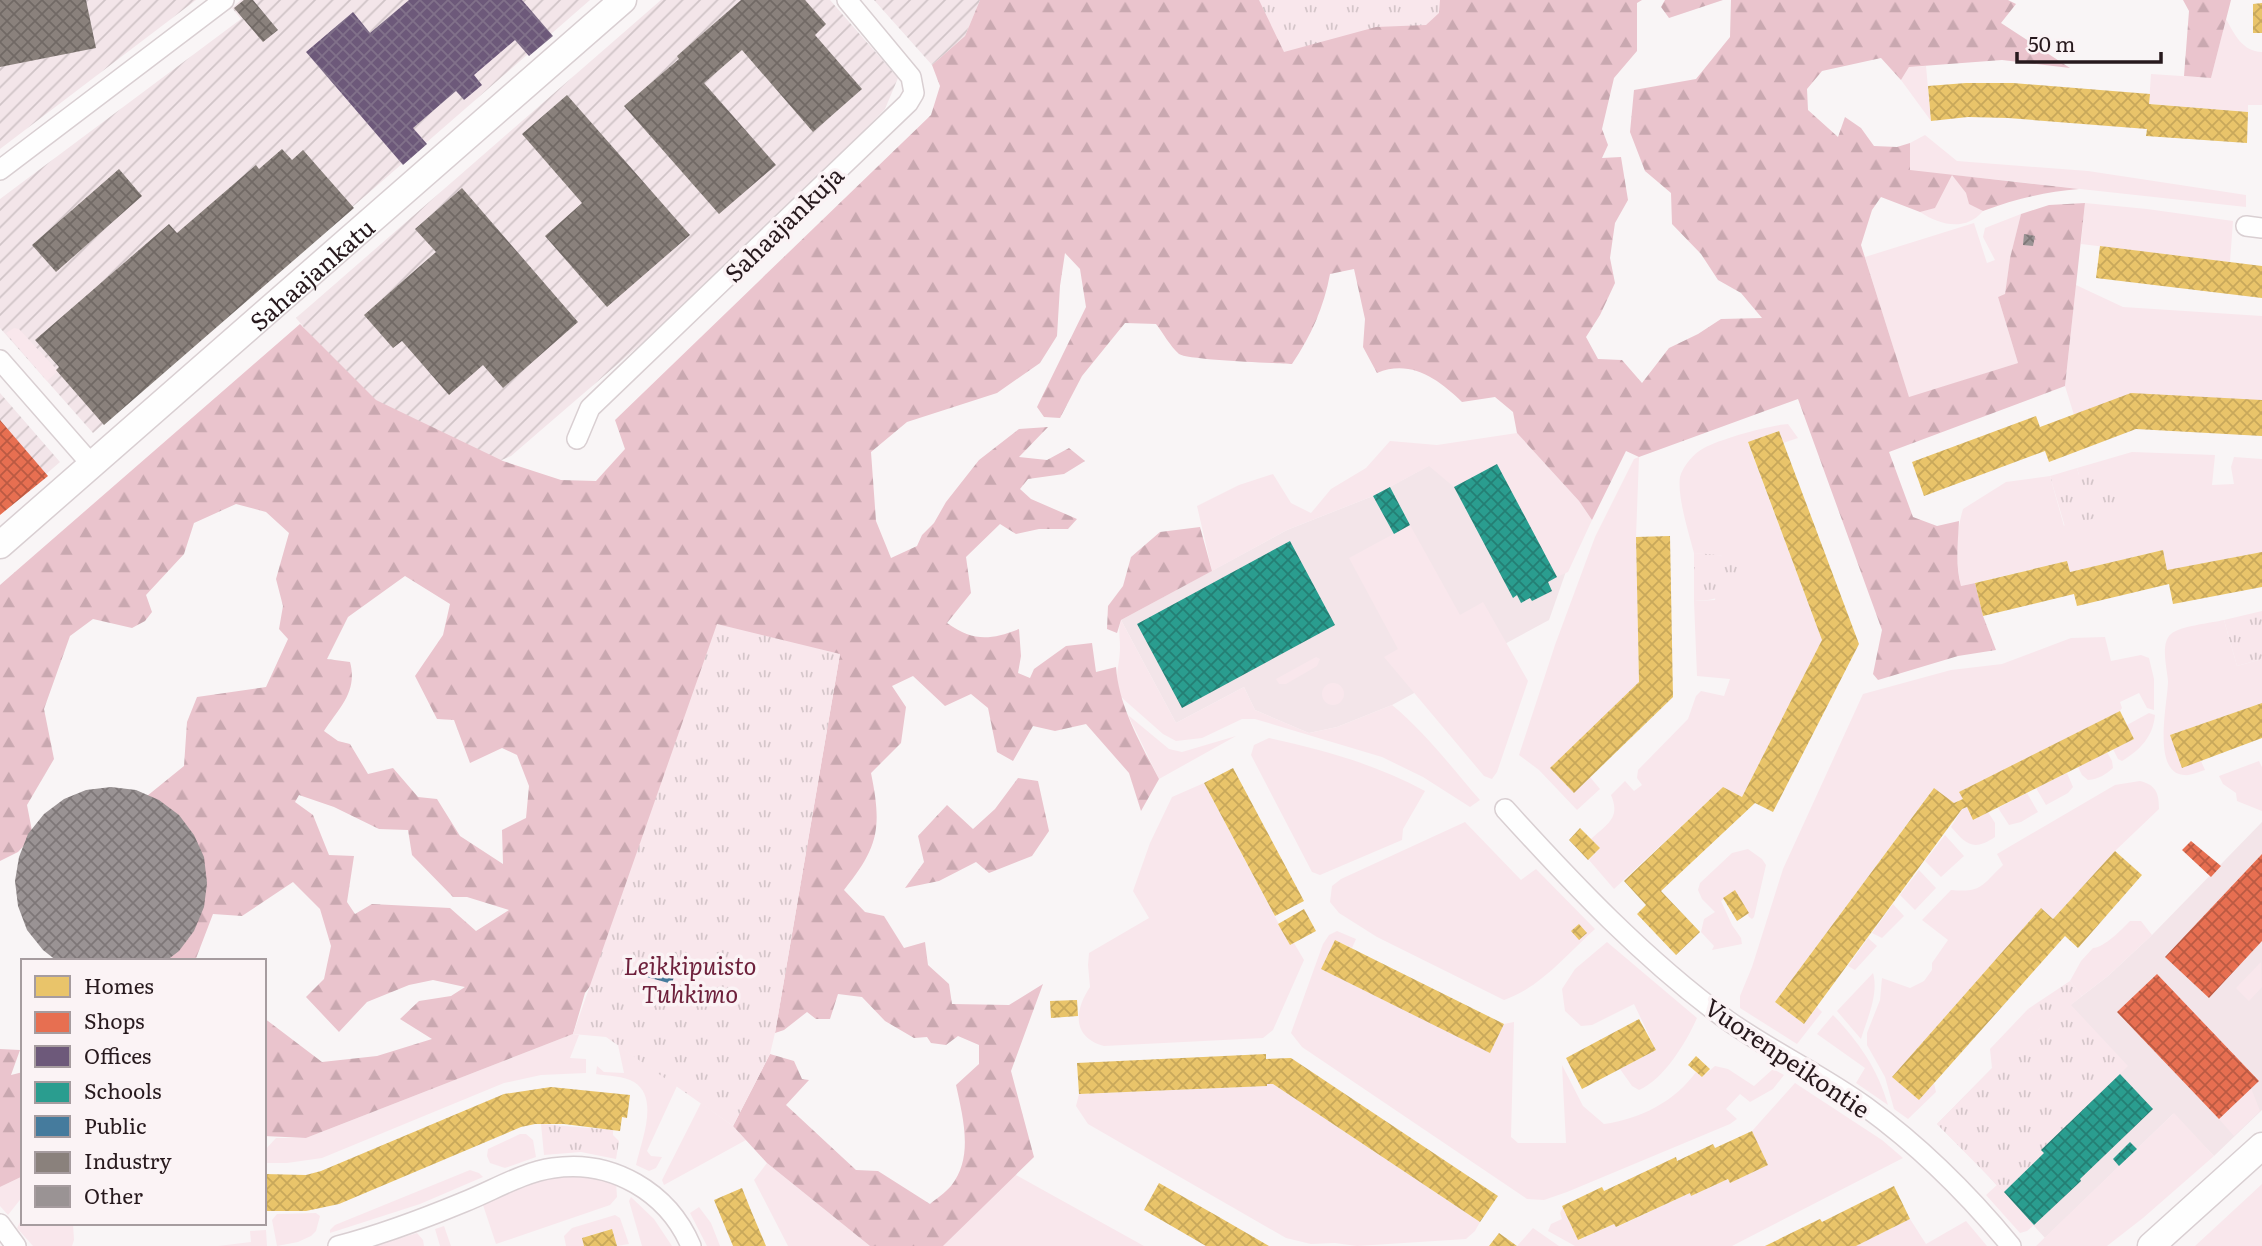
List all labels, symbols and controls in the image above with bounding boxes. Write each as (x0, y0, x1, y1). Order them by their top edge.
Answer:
scale bar (2017, 21, 2160, 65)
text: 50 m (2028, 27, 2075, 58)
street label: Sahaajankuja (716, 157, 850, 289)
street label: Sahaajankatu (241, 209, 381, 337)
park label: Leikkipuisto Tuhkimo (624, 947, 756, 1010)
legend (21, 959, 266, 1225)
text: Homes (84, 969, 154, 1000)
street label: Vuorenpeikontie (1698, 989, 1878, 1125)
text: Shops (84, 1004, 145, 1035)
text: Offices (84, 1039, 151, 1070)
text: Schools (84, 1074, 162, 1105)
text: Public (84, 1109, 146, 1140)
text: Industry (84, 1144, 172, 1175)
text: Other (84, 1179, 143, 1210)

